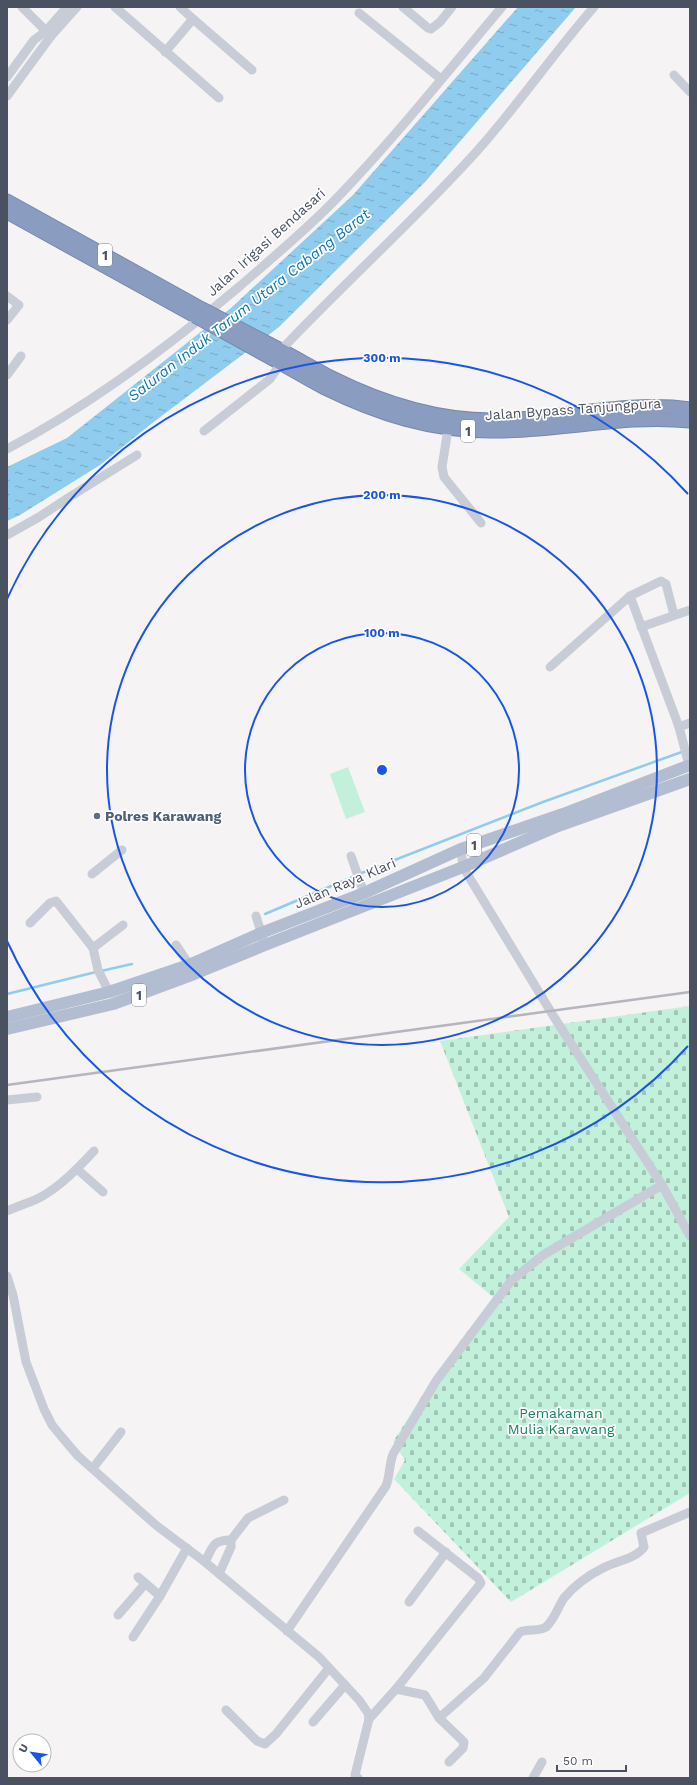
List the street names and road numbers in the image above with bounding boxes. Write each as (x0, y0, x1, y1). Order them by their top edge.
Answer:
street label: Jalan Irigasi Bendasari (204, 185, 328, 299)
road number: 1 (98, 244, 112, 266)
street label: Jalan Bypass Tanjungpura (484, 395, 662, 423)
road number: 1 (461, 420, 475, 442)
road number: 1 (467, 834, 481, 856)
street label: Jalan Raya Klari (292, 854, 398, 912)
road number: 1 (132, 984, 146, 1006)

